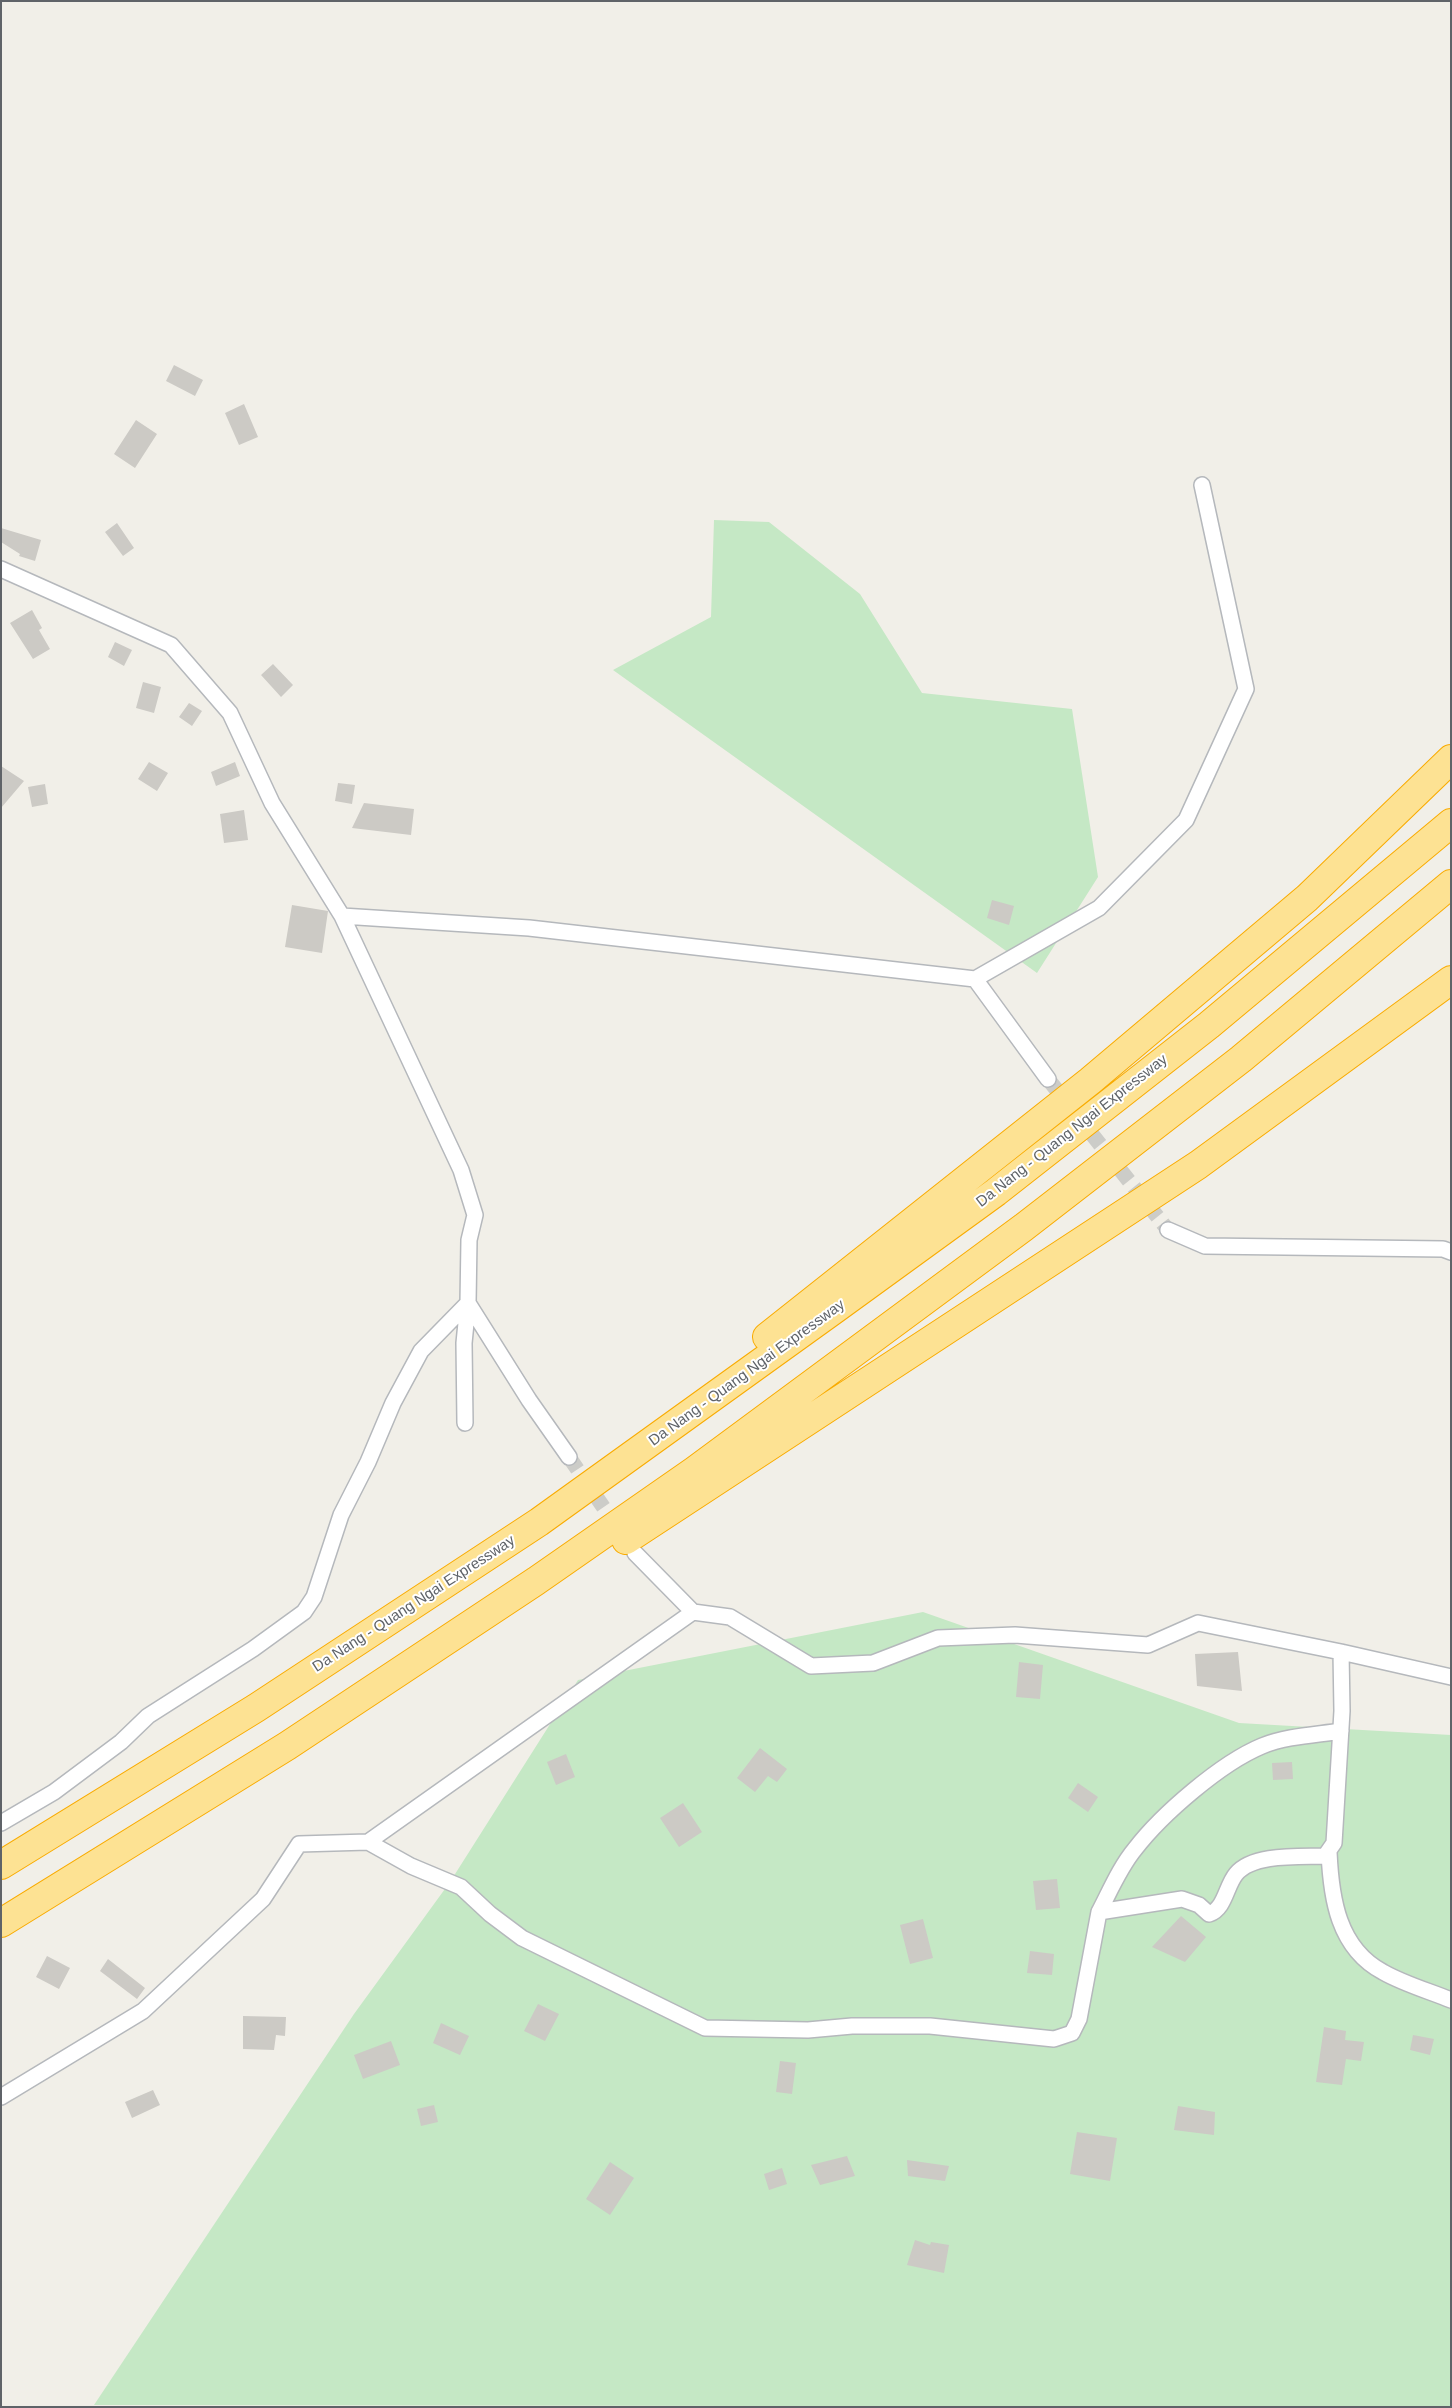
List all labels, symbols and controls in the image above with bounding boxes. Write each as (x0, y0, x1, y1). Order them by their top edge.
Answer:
street label: Da Nang - Quang Ngai Expressway (973, 1051, 1171, 1211)
street label: Da Nang - Quang Ngai Expressway (646, 1296, 848, 1450)
street label: Da Nang - Quang Ngai Expressway (309, 1532, 519, 1676)

